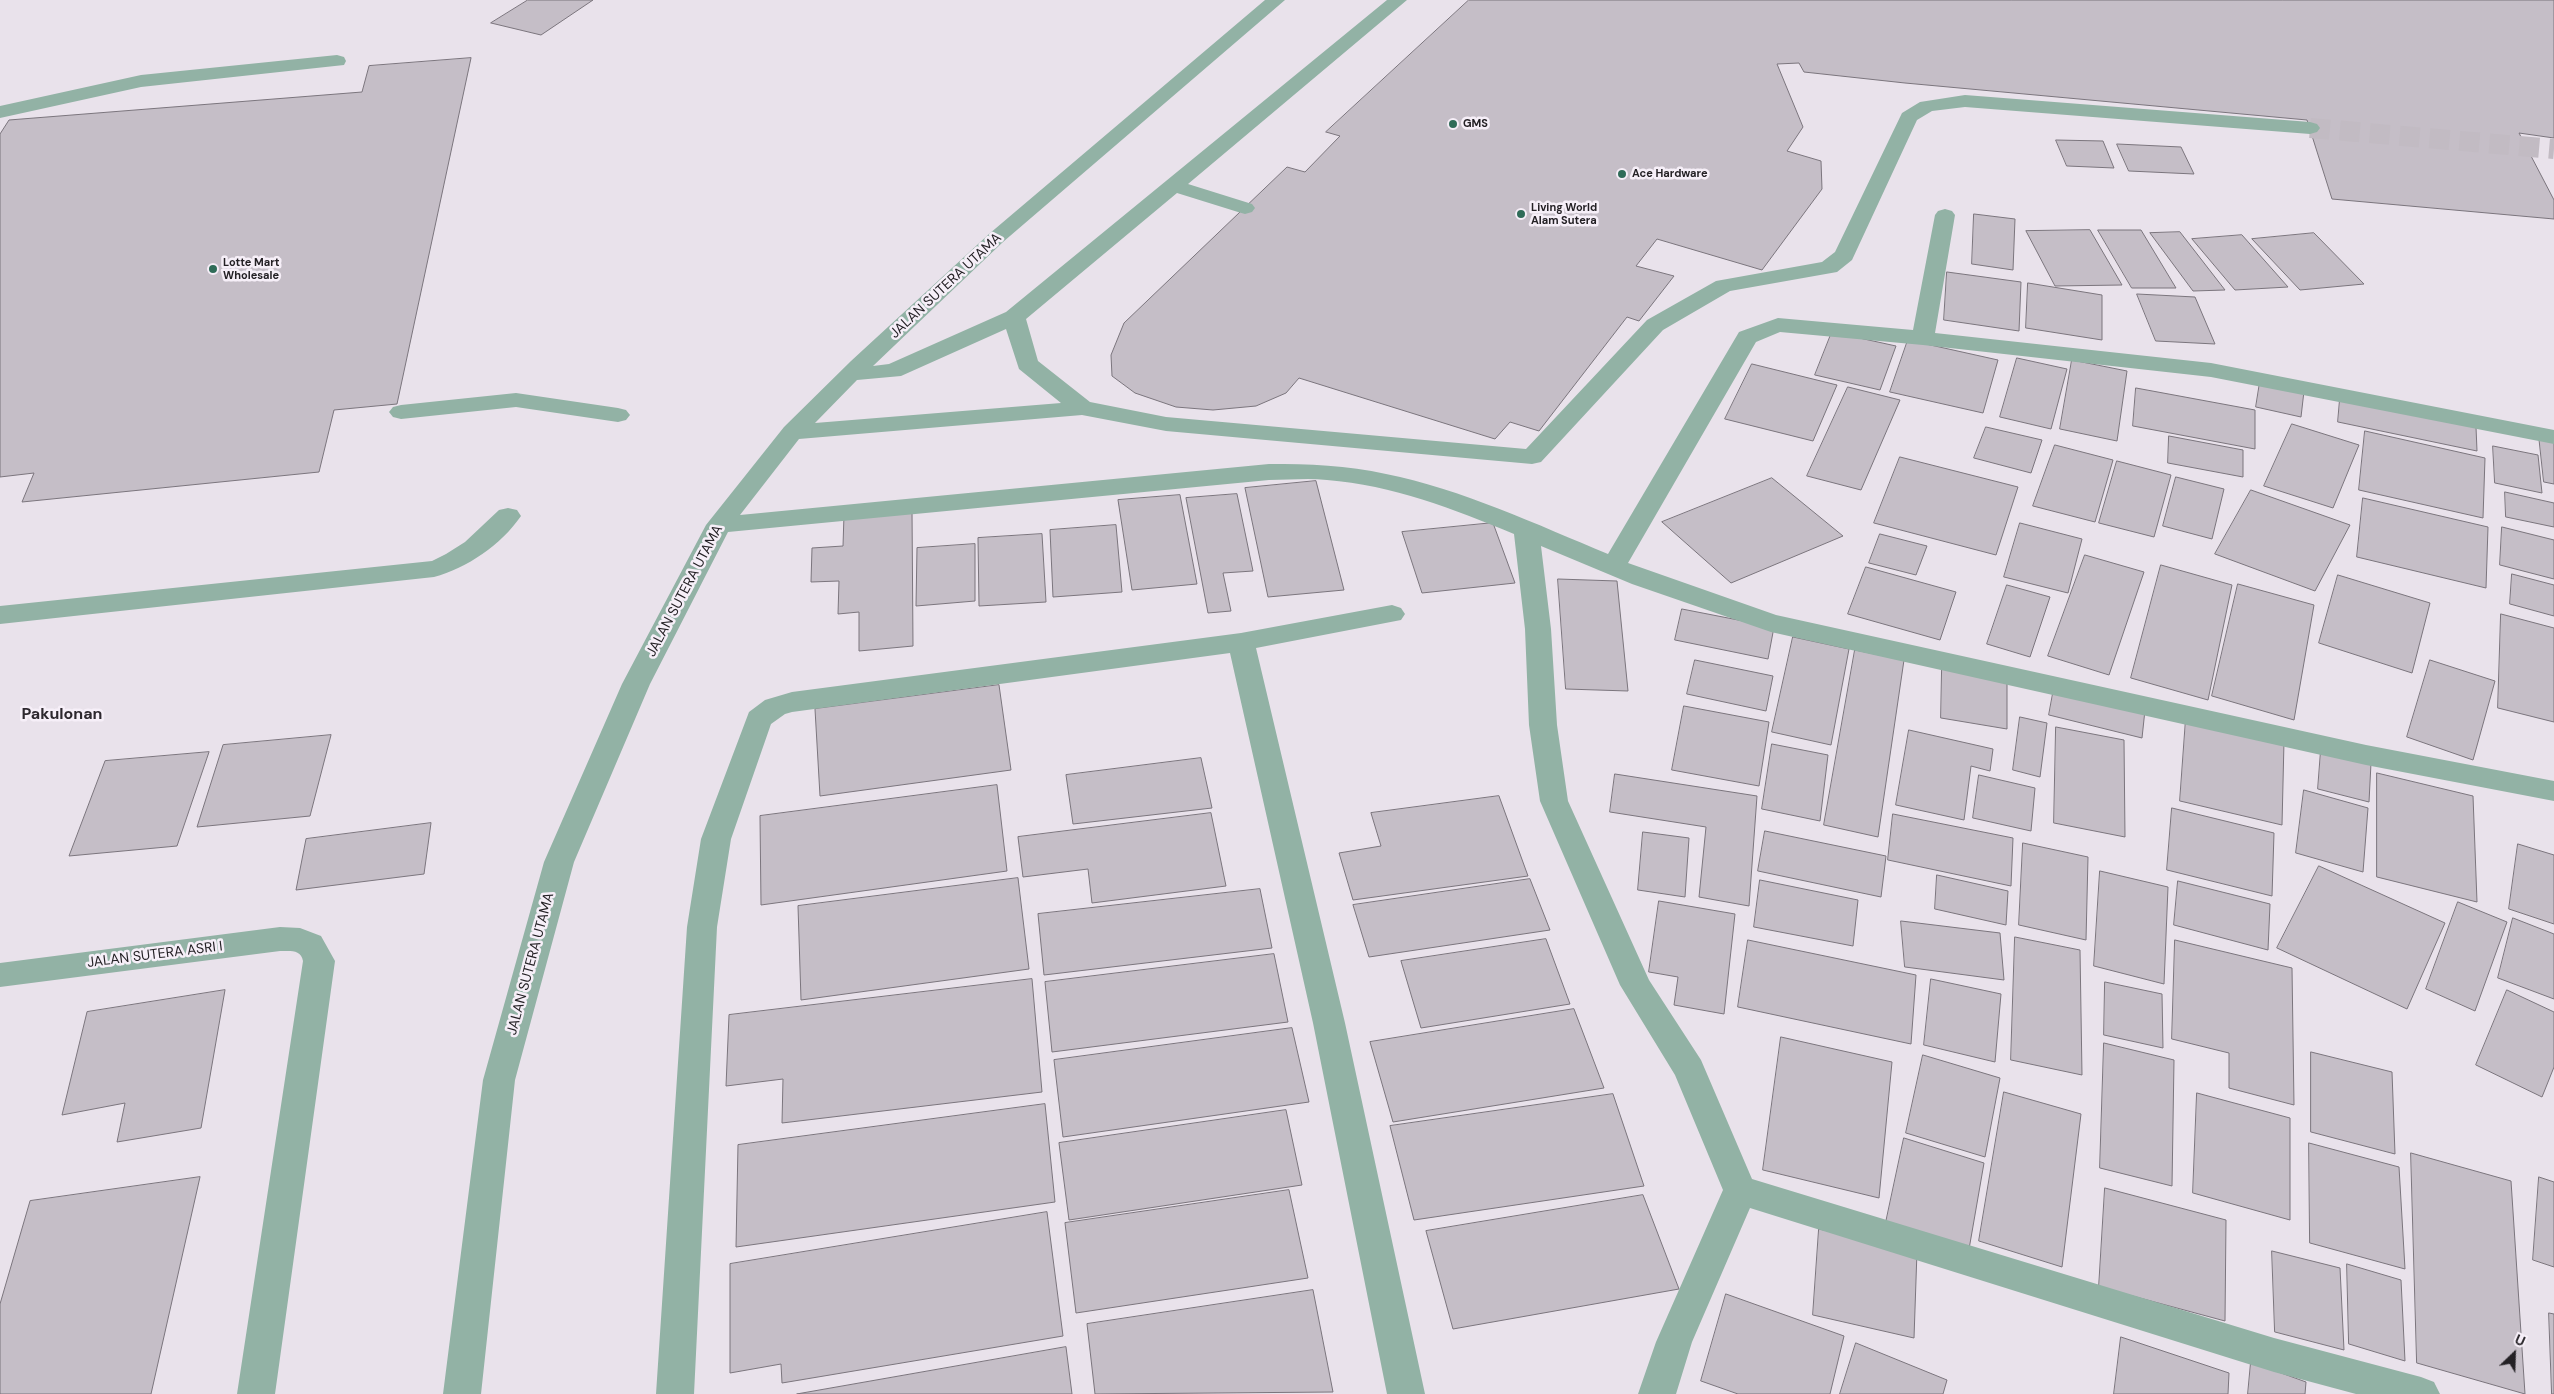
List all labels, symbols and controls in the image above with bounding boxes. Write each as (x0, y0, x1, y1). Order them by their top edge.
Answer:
place label: GMS (1463, 117, 1488, 131)
marker: GMS (1447, 118, 1459, 130)
place label: Ace Hardware (1632, 167, 1708, 181)
marker: Ace Hardware (1616, 168, 1628, 180)
place label: Living World Alam Sutera (1531, 201, 1597, 227)
marker: Living World Alam Sutera (1515, 208, 1527, 220)
street label: JALAN SUTERA UTAMA (887, 230, 1005, 342)
place label: Lotte Mart Wholesale (223, 256, 279, 282)
marker: Lotte Mart Wholesale (207, 263, 219, 275)
street label: JALAN SUTERA UTAMA (643, 522, 727, 660)
district label: Pakulonan (22, 705, 102, 725)
street label: JALAN SUTERA UTAMA (504, 891, 558, 1037)
street label: JALAN SUTERA ASRI I (86, 938, 224, 972)
north arrow (2489, 1329, 2539, 1379)
text: U (2512, 1330, 2528, 1350)

